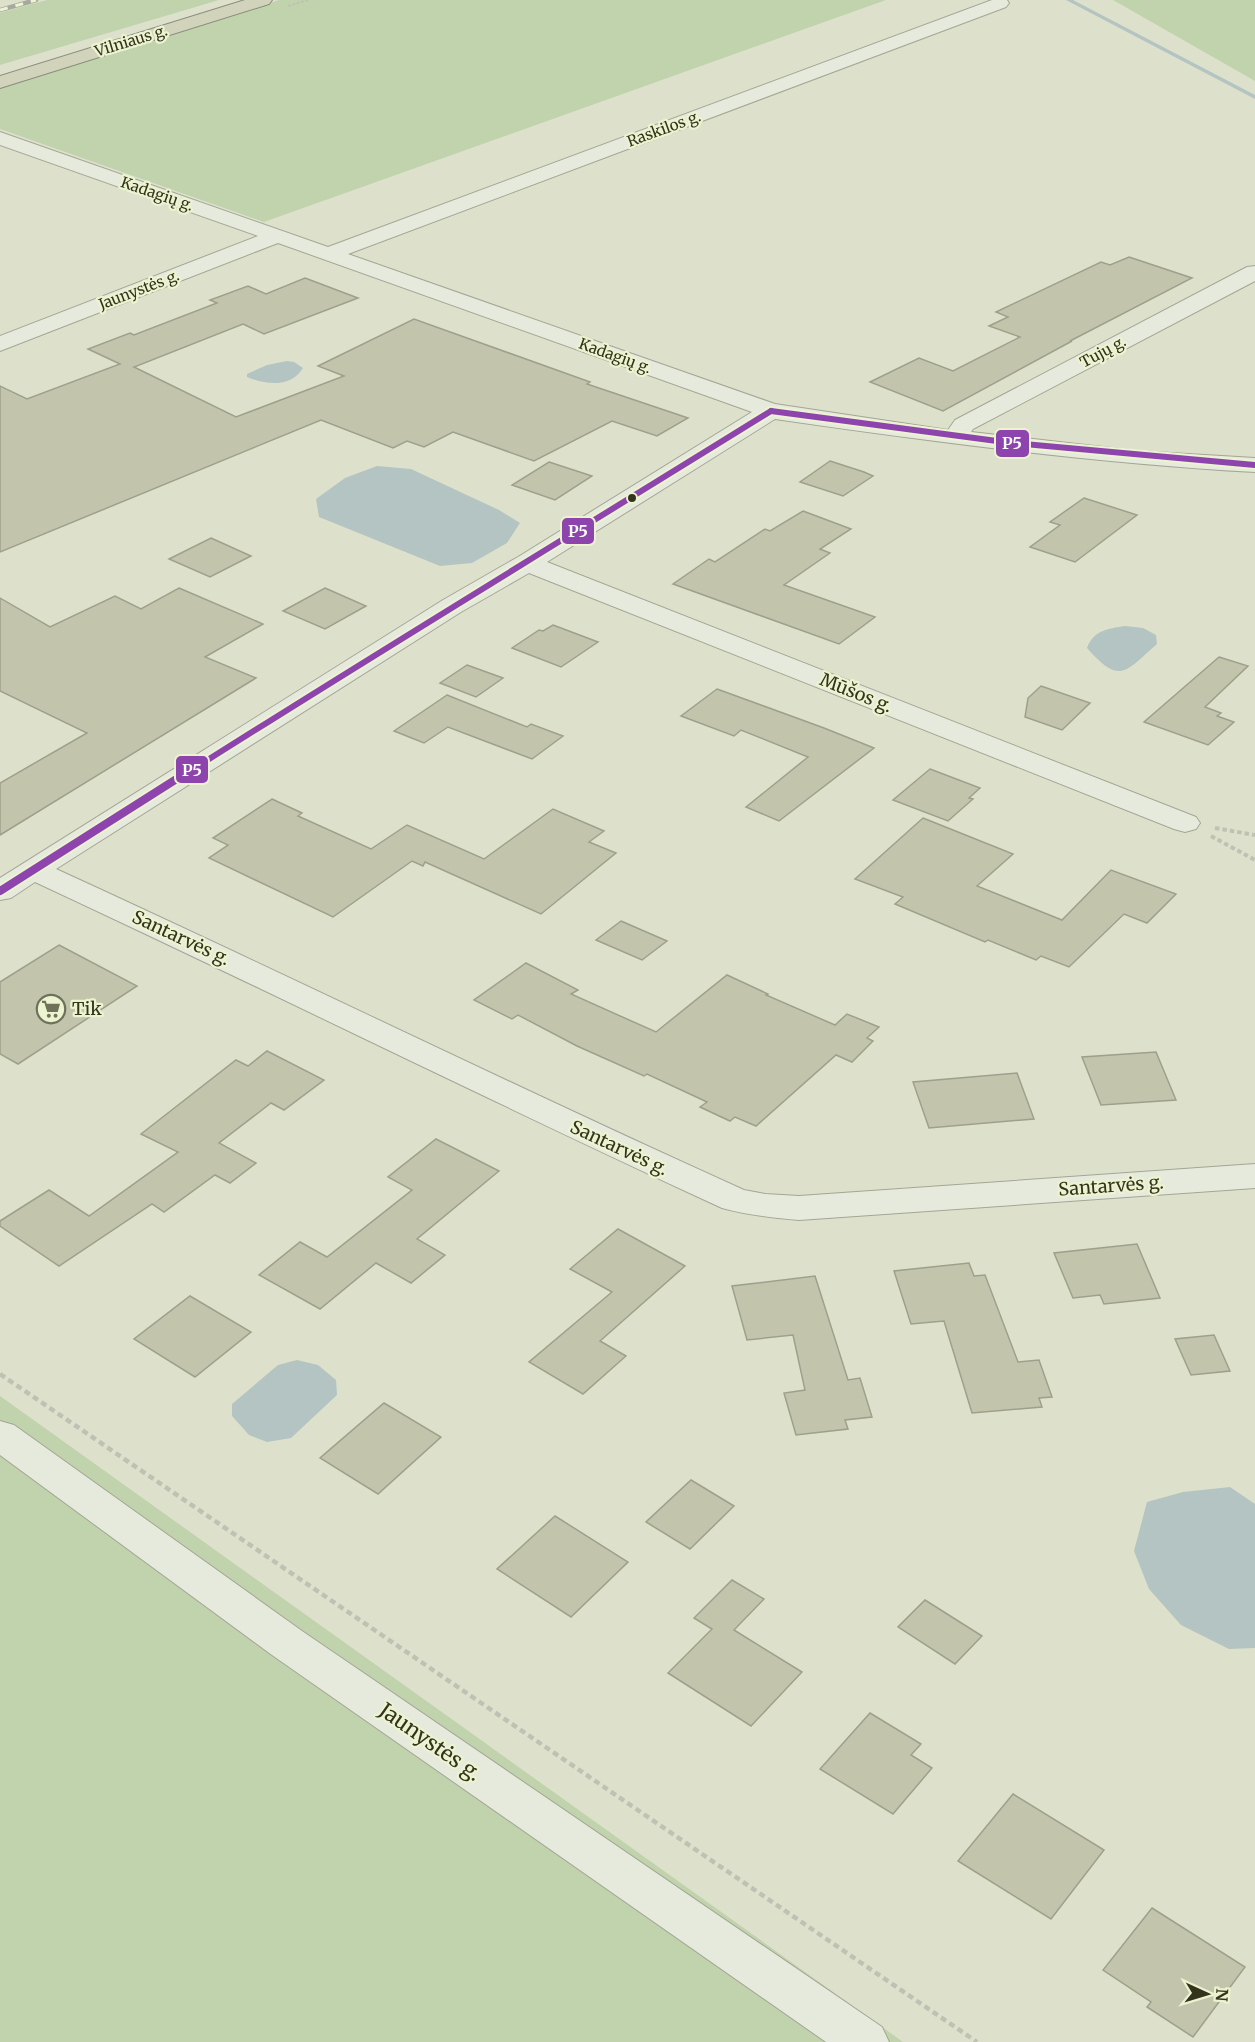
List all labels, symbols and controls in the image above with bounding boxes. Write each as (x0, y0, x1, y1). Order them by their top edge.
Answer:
street label: Vilniaus g. (91, 20, 169, 61)
street label: Raskilos g. (624, 106, 703, 151)
street label: Kadagių g. (118, 172, 196, 215)
street label: Jaunystės g. (95, 265, 182, 314)
street label: Tujų g. (1076, 332, 1129, 372)
street label: Kadagių g. (576, 334, 654, 377)
line badge: P5 (995, 429, 1030, 458)
text: P5 (1002, 433, 1022, 453)
unlabelled marker (626, 492, 638, 504)
line badge: P5 (561, 517, 595, 545)
text: P5 (568, 521, 588, 541)
street label: Mūšos g. (817, 668, 896, 717)
line badge: P5 (175, 755, 209, 784)
text: P5 (182, 760, 202, 780)
street label: Santarvės g. (129, 905, 234, 970)
supermarket icon: Tik (35, 993, 67, 1025)
place label: Tik (72, 997, 102, 1020)
street label: Santarvės g. (567, 1115, 672, 1180)
street label: Santarvės g. (1058, 1170, 1164, 1201)
street label: Jaunystės g. (373, 1696, 487, 1787)
north arrow (1177, 1964, 1237, 2024)
text: N (1212, 1988, 1232, 2002)

